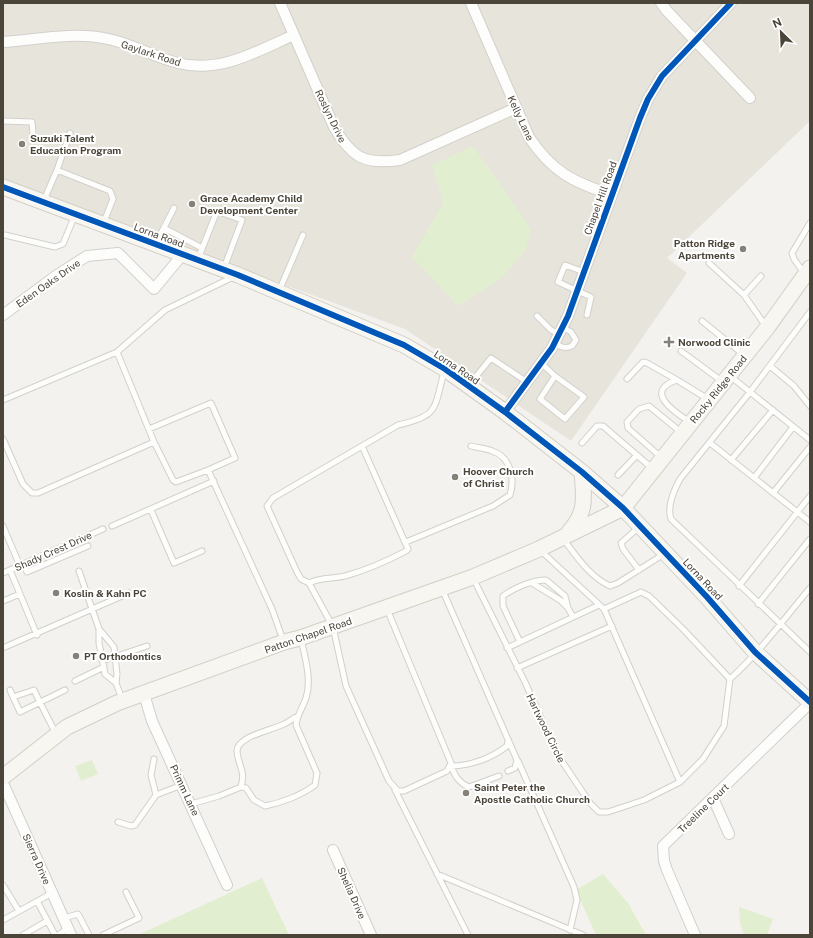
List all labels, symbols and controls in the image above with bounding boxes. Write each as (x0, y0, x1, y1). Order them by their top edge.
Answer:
north arrow (761, 12, 801, 52)
text: N (771, 16, 783, 30)
street label: Gaylark Road (120, 38, 182, 68)
street label: Roslyn Drive (313, 87, 349, 145)
street label: Kelly Lane (505, 94, 537, 143)
place label: Suzuki Talent Education Program (30, 132, 121, 156)
marker: Suzuki Talent Education Program (17, 139, 27, 149)
street label: Chapel Hill Road (581, 160, 619, 236)
place label: Grace Academy Child Development Center (200, 192, 302, 216)
marker: Grace Academy Child Development Center (187, 199, 197, 209)
street label: Lorna Road (132, 220, 186, 250)
place label: Patton Ridge Apartments (674, 237, 735, 261)
marker: Patton Ridge Apartments (738, 244, 748, 254)
street label: Eden Oaks Drive (14, 256, 83, 310)
marker: Norwood Clinic (663, 336, 675, 348)
place label: Norwood Clinic (678, 336, 751, 348)
street label: Lorna Road (432, 347, 482, 387)
street label: Rocky Ridge Road (687, 353, 749, 425)
place label: Hoover Church of Christ (463, 465, 534, 489)
marker: Hoover Church of Christ (450, 472, 460, 482)
street label: Shady Crest Drive (13, 528, 94, 573)
street label: Lorna Road (681, 556, 725, 602)
place label: Koslin & Kahn PC (64, 587, 147, 599)
marker: Koslin & Kahn PC (51, 588, 61, 598)
street label: Patton Chapel Road (263, 614, 353, 656)
place label: PT Orthodontics (84, 650, 161, 662)
marker: PT Orthodontics (71, 651, 81, 661)
street label: Hartwood Circle (524, 692, 568, 765)
street label: Primm Lane (168, 762, 202, 818)
place label: Saint Peter the Apostle Catholic Church (474, 781, 590, 805)
street label: Treeline Court (675, 781, 731, 835)
marker: Saint Peter the Apostle Catholic Church (461, 788, 471, 798)
street label: Sierra Drive (20, 832, 54, 887)
street label: Shelia Drive (335, 865, 369, 921)

